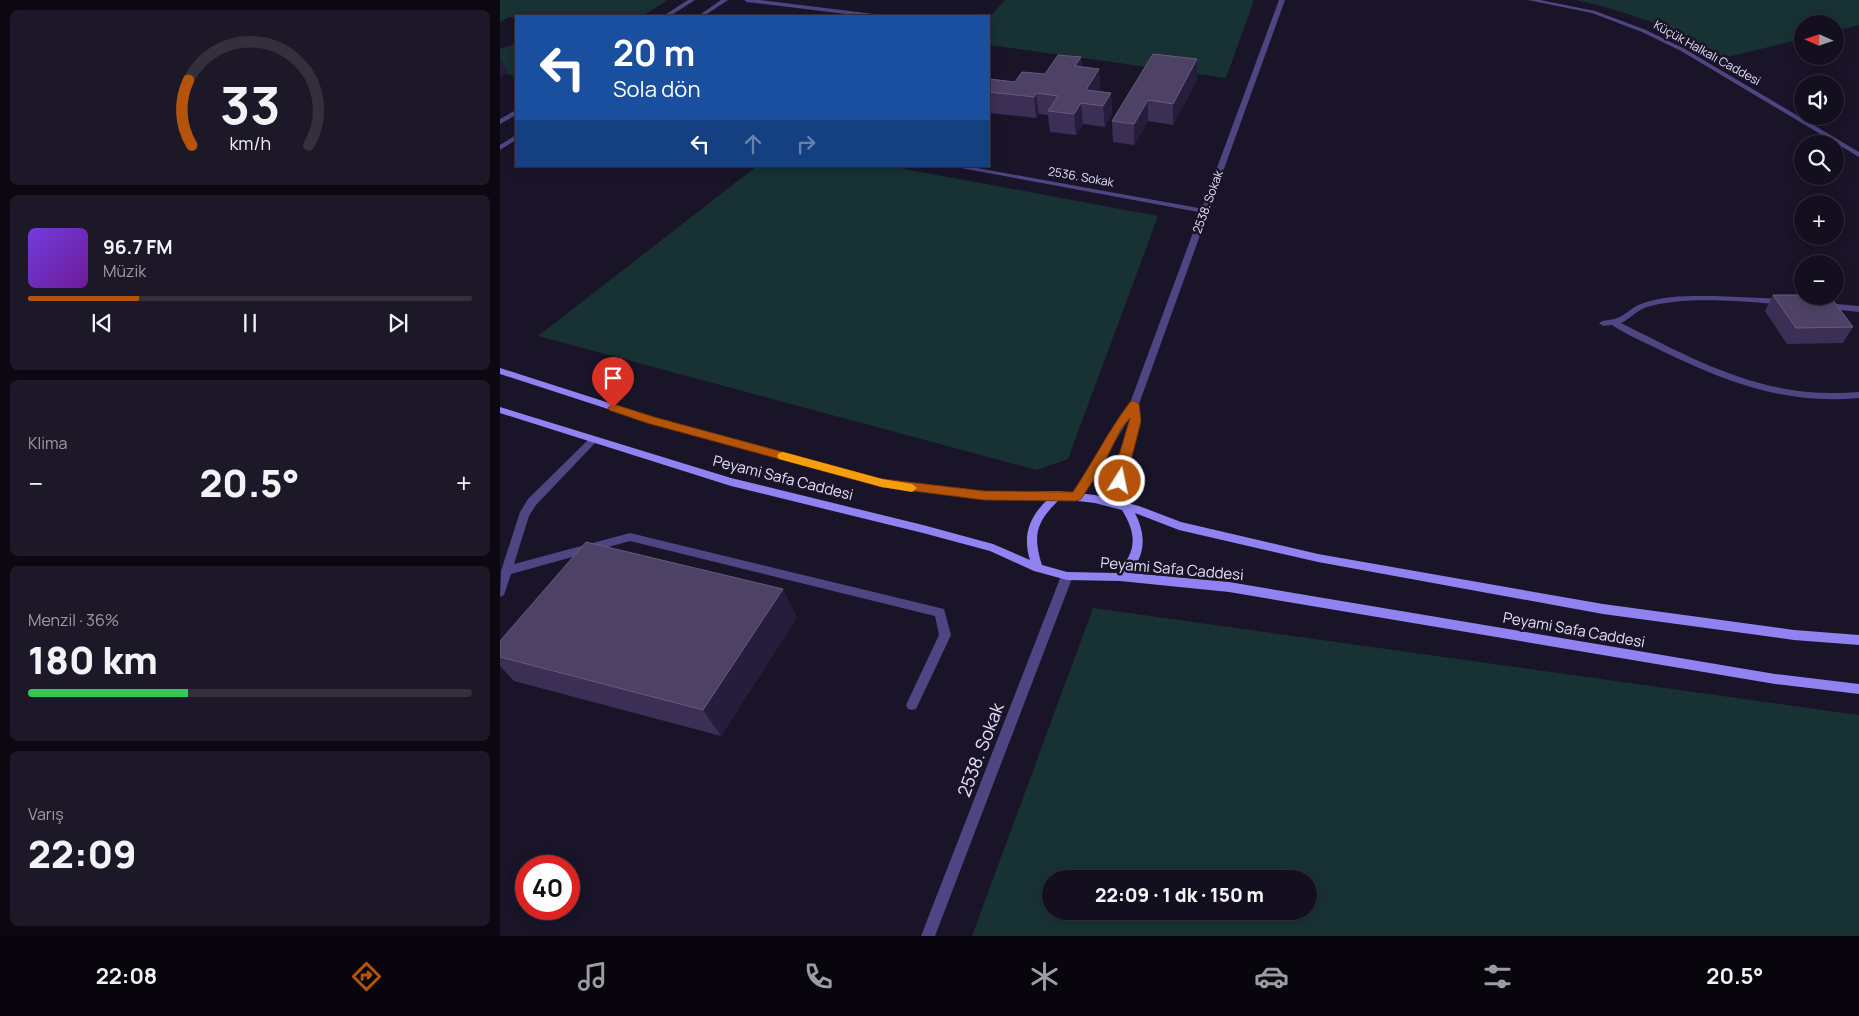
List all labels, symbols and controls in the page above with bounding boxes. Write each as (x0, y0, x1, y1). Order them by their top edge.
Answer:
north arrow (1794, 15, 1844, 65)
map controls (1794, 15, 1844, 305)
street label: Küçük Halkalı Caddesi (1651, 16, 1764, 89)
text: 20 m (613, 29, 695, 77)
icon: left (530, 35, 595, 100)
text: 33 (220, 69, 280, 140)
text: Sola dön (613, 74, 700, 104)
button: sound (1794, 75, 1844, 125)
icon: left (686, 130, 714, 158)
icon: ahead (739, 130, 767, 158)
icon: right (792, 130, 820, 158)
text: km/h (229, 131, 271, 155)
button: search (1794, 135, 1844, 185)
street label: 2536. Sokak (1047, 162, 1116, 191)
street label: 2538. Sokak (1188, 167, 1227, 236)
button: + (1794, 195, 1844, 245)
text: 96.7 FM (103, 234, 173, 260)
button: − (1794, 255, 1844, 305)
text: Müzik (103, 260, 146, 282)
icon: previous (88, 309, 116, 337)
icon: pause (236, 309, 264, 337)
icon: next (384, 309, 412, 337)
pin (592, 357, 634, 408)
icon: arrive (599, 364, 627, 392)
text: Klima (28, 432, 67, 454)
street label: Peyami Safa Caddesi (711, 450, 855, 505)
position arrow (1093, 454, 1145, 506)
text: 20.5° (199, 456, 300, 508)
text: − (28, 464, 43, 502)
text: + (456, 464, 472, 502)
street label: Peyami Safa Caddesi (1100, 552, 1245, 585)
street label: Peyami Safa Caddesi (1501, 607, 1647, 652)
text: Menzil · 36% (28, 609, 119, 631)
text: 180 km (28, 633, 158, 685)
street label: 2538. Sokak (951, 698, 1009, 800)
text: Varış (28, 803, 64, 825)
text: 22:09 (28, 827, 137, 879)
speed limit sign: 40 (515, 855, 580, 920)
text: 22:09 · 1 dk · 150 m (1095, 882, 1264, 908)
icon: directions (349, 959, 384, 994)
icon: music (575, 959, 610, 994)
icon: phone (801, 959, 836, 994)
icon: climate (1027, 959, 1062, 994)
icon: car (1254, 959, 1289, 994)
icon: filters (1480, 959, 1515, 994)
text: 22:08 (96, 961, 157, 991)
text: 20.5° (1706, 961, 1763, 991)

